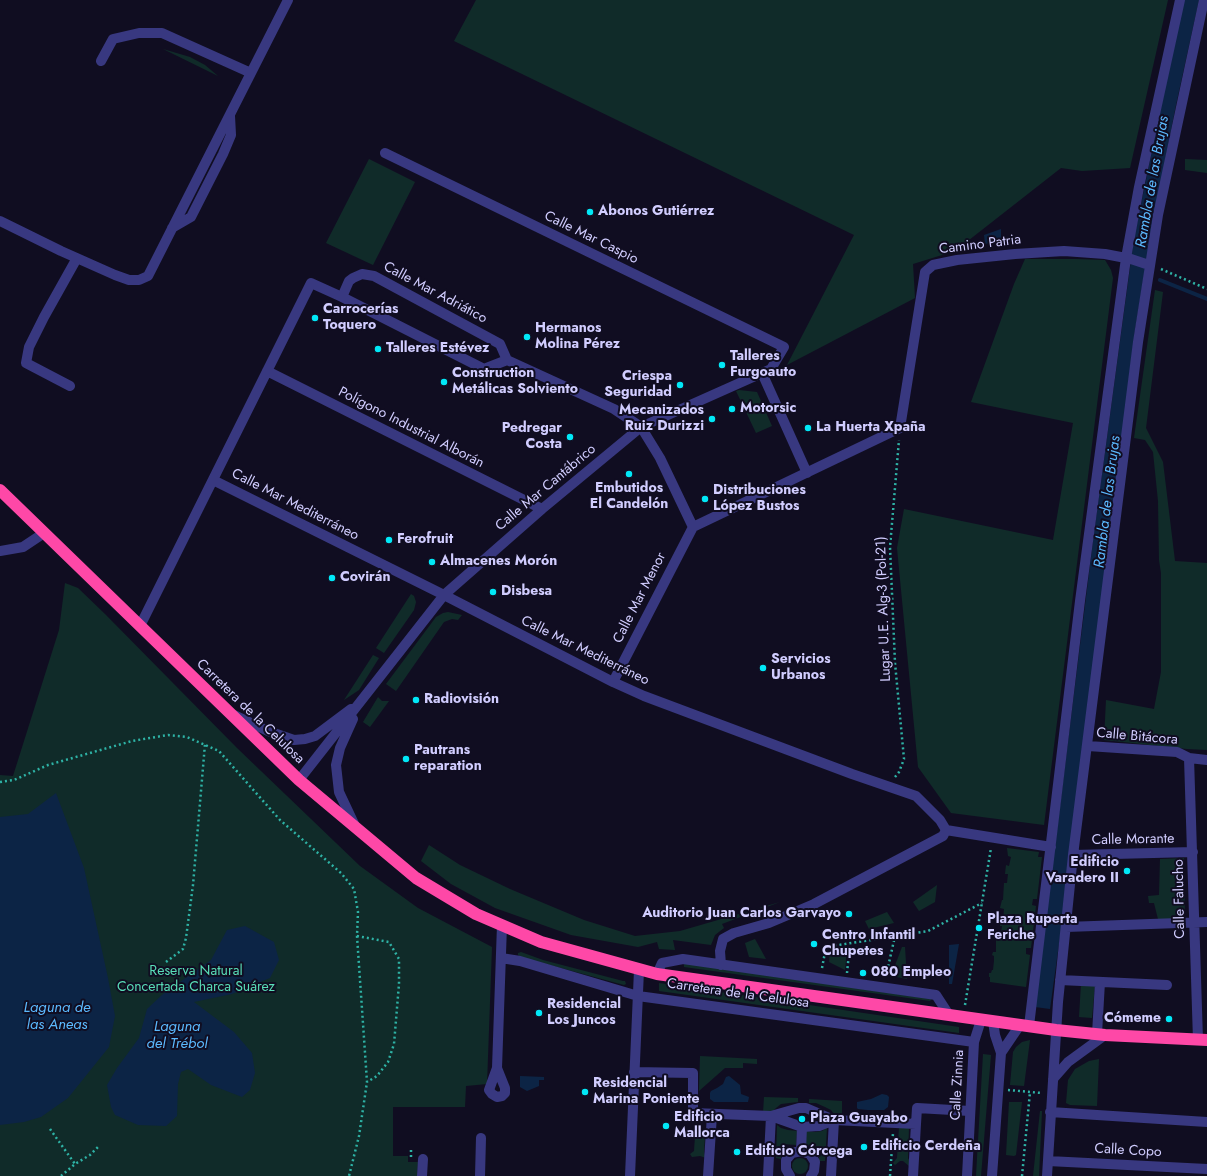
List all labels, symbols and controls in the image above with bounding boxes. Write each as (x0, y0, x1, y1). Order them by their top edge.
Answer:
water label: Rambla de las Brujas (1133, 115, 1173, 249)
place label: Abonos Gutiérrez (598, 204, 714, 220)
marker: Abonos Gutiérrez (585, 207, 595, 217)
street label: Calle Mar Caspio (541, 208, 641, 268)
street label: Camino Patria (938, 232, 1022, 258)
street label: Calle Mar Adriático (380, 259, 490, 327)
place label: Carrocerías Toquero (323, 302, 398, 334)
marker: Carrocerías Toquero (310, 313, 320, 323)
place label: Hermanos Molina Pérez (535, 321, 620, 354)
marker: Hermanos Molina Pérez (522, 332, 532, 342)
place label: Talleres Estévez (386, 341, 489, 357)
marker: Talleres Estévez (373, 344, 383, 354)
place label: Talleres Furgoauto (730, 349, 796, 382)
marker: Talleres Furgoauto (717, 360, 727, 370)
place label: Construction Metálicas Solviento (452, 366, 578, 398)
place label: Criespa Seguridad (604, 369, 672, 402)
marker: Construction Metálicas Solviento (439, 377, 449, 387)
marker: Criespa Seguridad (675, 380, 685, 390)
street label: Polígono Industrial Alborán (335, 384, 487, 472)
place label: Motorsic (740, 401, 796, 417)
place label: Mecanizados Ruiz Durizzi (619, 403, 704, 436)
marker: Motorsic (727, 404, 737, 414)
marker: Mecanizados Ruiz Durizzi (707, 414, 717, 424)
place label: La Huerta Xpaña (816, 420, 926, 436)
place label: Pedregar Costa (502, 421, 562, 454)
marker: La Huerta Xpaña (803, 423, 813, 433)
marker: Pedregar Costa (565, 432, 575, 442)
water label: Rambla de las Brujas (1091, 435, 1125, 569)
street label: Calle Mar Cantábrico (492, 441, 600, 535)
street label: Calle Mar Mediterráneo (229, 466, 361, 544)
marker: Embutidos El Candelón (624, 469, 634, 479)
place label: Embutidos El Candelón (590, 481, 668, 514)
place label: Distribuciones López Bustos (713, 483, 806, 516)
marker: Distribuciones López Bustos (700, 494, 710, 504)
place label: Ferofruit (397, 532, 453, 548)
marker: Ferofruit (384, 535, 394, 545)
street label: Lugar U.E. Alg-3 (Pol-21) (873, 536, 895, 682)
street label: Calle Mar Menor (610, 550, 670, 646)
place label: Almacenes Morón (440, 554, 557, 570)
marker: Almacenes Morón (427, 557, 437, 567)
place label: Covirán (340, 570, 391, 586)
marker: Covirán (327, 573, 337, 583)
place label: Disbesa (501, 584, 552, 600)
marker: Disbesa (488, 587, 498, 597)
street label: Calle Mar Mediterráneo (518, 613, 652, 689)
place label: Servicios Urbanos (771, 652, 831, 684)
street label: Carretera de la Celulosa (193, 656, 307, 768)
marker: Servicios Urbanos (758, 663, 768, 673)
place label: Radiovisión (424, 692, 499, 708)
marker: Radiovisión (411, 695, 421, 705)
street label: Calle Bitácora (1096, 725, 1178, 749)
place label: Pautrans reparation (414, 743, 482, 776)
marker: Pautrans reparation (401, 754, 411, 764)
street label: Calle Morante (1092, 831, 1174, 849)
place label: Edificio Varadero II (1046, 855, 1119, 888)
street label: Calle Falucho (1171, 859, 1189, 939)
marker: Edificio Varadero II (1122, 866, 1132, 876)
place label: Auditorio Juan Carlos Garvayo (642, 906, 841, 922)
marker: Auditorio Juan Carlos Garvayo (844, 909, 854, 919)
place label: Plaza Ruperta Feriche (987, 912, 1078, 944)
marker: Plaza Ruperta Feriche (974, 923, 984, 933)
place label: Centro Infantil Chupetes (822, 928, 915, 960)
marker: Centro Infantil Chupetes (809, 939, 819, 949)
park label: Reserva Natural Concertada Charca Suárez (117, 964, 275, 996)
place label: 080 Empleo (871, 965, 951, 981)
marker: 080 Empleo (858, 968, 868, 978)
street label: Carretera de la Celulosa (666, 976, 810, 1012)
place label: Residencial Los Juncos (547, 997, 621, 1030)
water label: Laguna de las Aneas (23, 999, 91, 1034)
marker: Residencial Los Juncos (534, 1008, 544, 1018)
place label: Cómeme (1104, 1011, 1161, 1027)
marker: Cómeme (1164, 1014, 1174, 1024)
water label: Laguna del Trébol (146, 1018, 208, 1053)
street label: Calle Zinnia (948, 1049, 968, 1121)
place label: Residencial Marina Poniente (593, 1076, 699, 1108)
marker: Residencial Marina Poniente (580, 1087, 590, 1097)
place label: Edificio Mallorca (674, 1110, 730, 1142)
place label: Plaza Guayabo (810, 1111, 908, 1127)
marker: Plaza Guayabo (797, 1114, 807, 1124)
marker: Edificio Mallorca (661, 1121, 671, 1131)
place label: Edificio Cerdeña (872, 1139, 981, 1155)
street label: Calle Copo (1094, 1141, 1162, 1161)
marker: Edificio Cerdeña (859, 1142, 869, 1152)
place label: Edificio Córcega (745, 1144, 853, 1160)
marker: Edificio Córcega (732, 1147, 742, 1157)

